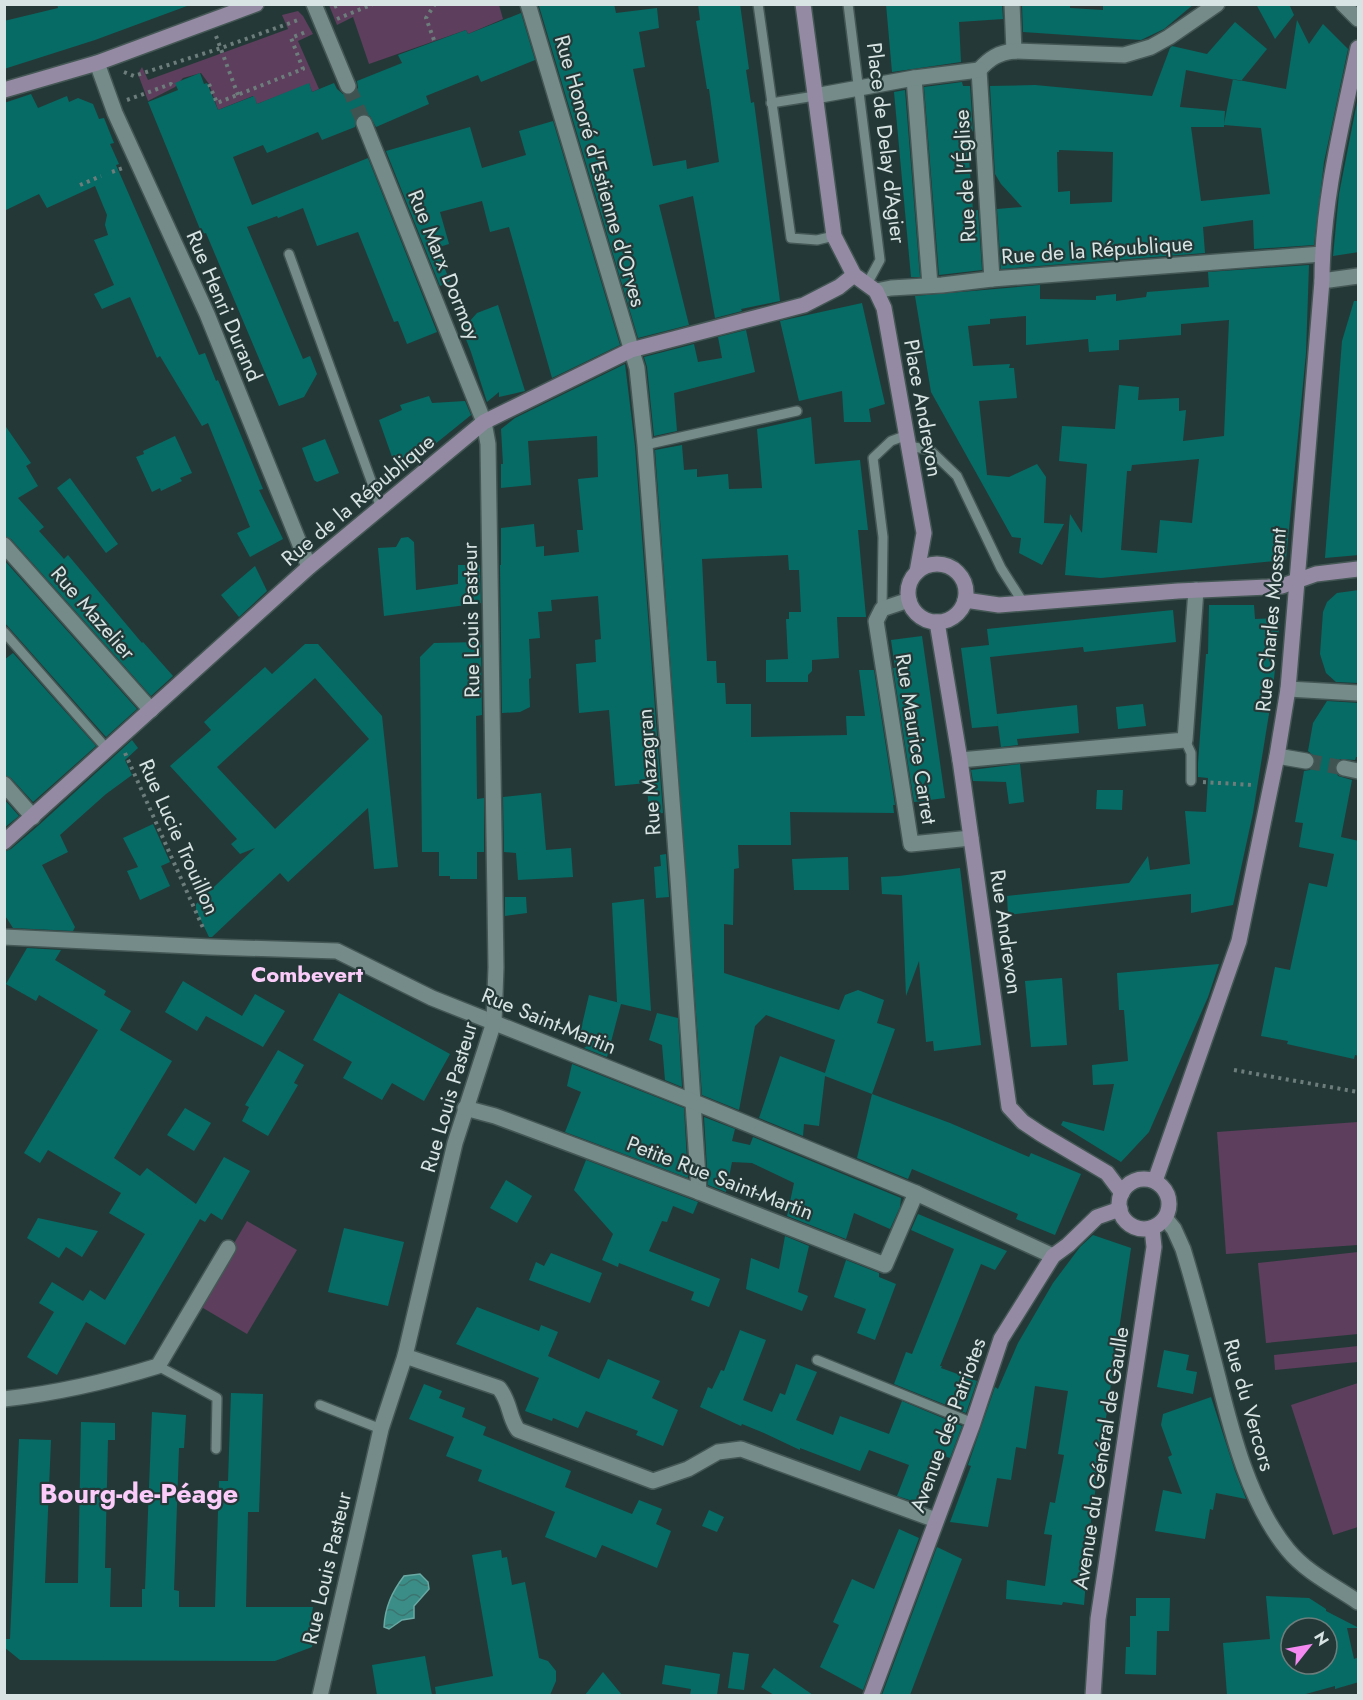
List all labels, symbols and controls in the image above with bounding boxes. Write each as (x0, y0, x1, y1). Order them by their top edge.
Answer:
street label: Rue Honoré d'Estienne d'Orves (547, 32, 653, 310)
street label: Place de Delay d'Agier (859, 41, 913, 246)
street label: Rue de l'Église (947, 109, 983, 243)
street label: Rue Marx Dormoy (400, 185, 488, 345)
street label: Rue Henri Durand (179, 226, 269, 386)
street label: Rue de la République (1000, 228, 1194, 272)
street label: Place Andrevon (896, 337, 950, 479)
street label: Rue de la République (275, 427, 441, 573)
street label: Rue Charles Mossant (1248, 527, 1294, 713)
street label: Rue Louis Pasteur (455, 541, 487, 698)
street label: Rue Mazelier (44, 560, 143, 667)
street label: Rue Maurice Carret (888, 652, 944, 826)
street label: Rue Mazagran (630, 708, 668, 836)
street label: Rue Lucie Trouillon (131, 754, 227, 920)
street label: Rue Andrevon (982, 868, 1030, 996)
district label: Combevert (251, 958, 363, 990)
street label: Rue Saint-Martin (477, 980, 621, 1062)
street label: Rue Louis Pasteur (413, 1017, 485, 1176)
street label: Petite Rue Saint-Martin (622, 1129, 818, 1227)
street label: Avenue du Général de Gaulle (1065, 1324, 1137, 1591)
street label: Avenue des Patriotes (902, 1334, 994, 1516)
street label: Rue du Vercors (1216, 1335, 1282, 1475)
district label: Bourg-de-Péage (40, 1474, 238, 1513)
street label: Rue Louis Pasteur (295, 1488, 359, 1647)
north arrow (1279, 1616, 1339, 1676)
text: N (1308, 1627, 1335, 1650)

